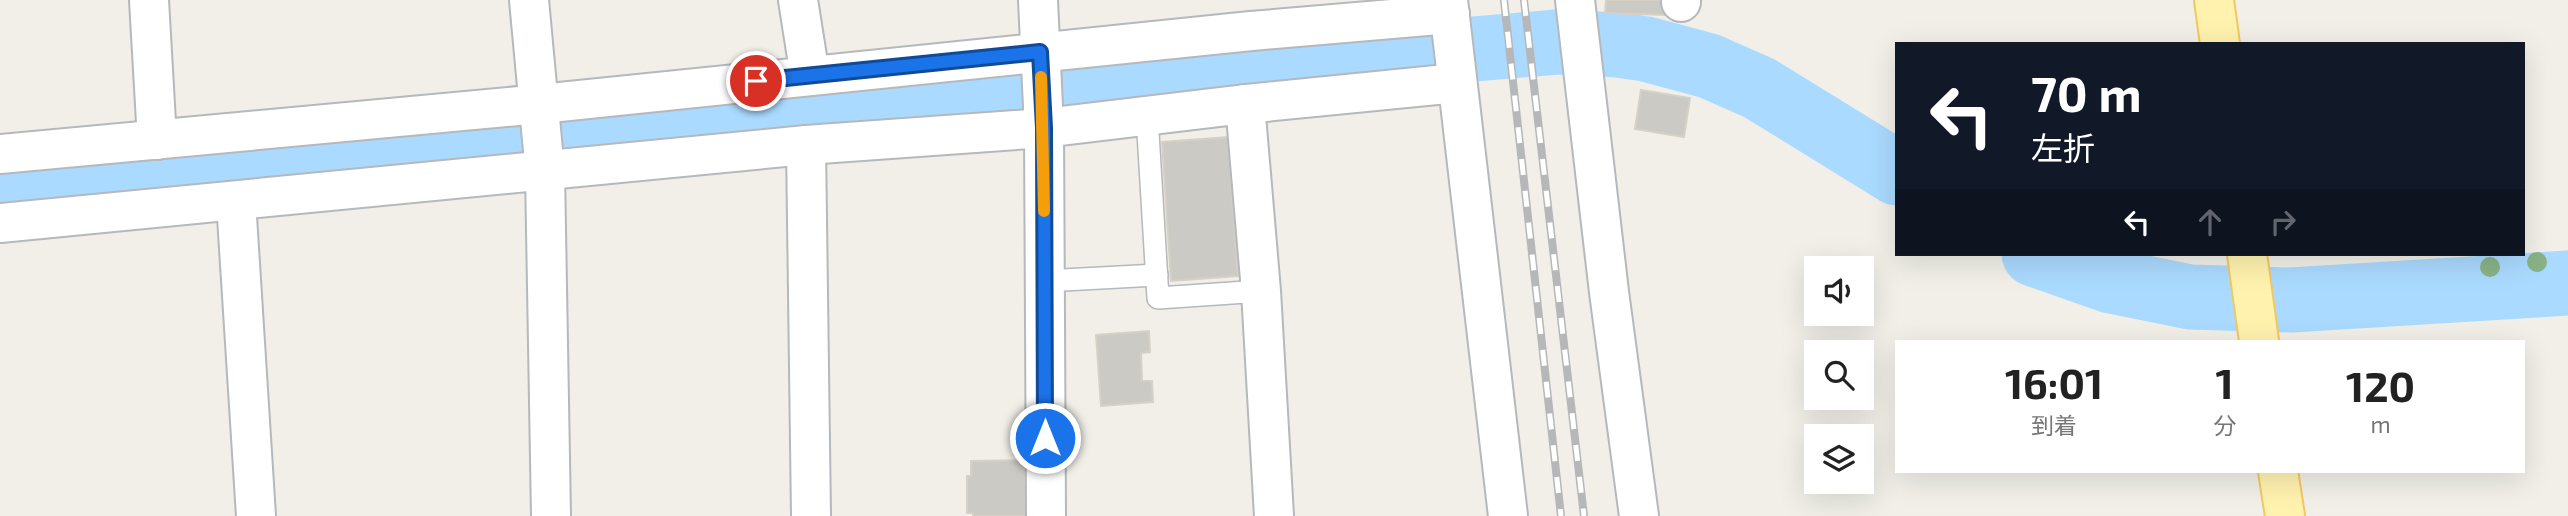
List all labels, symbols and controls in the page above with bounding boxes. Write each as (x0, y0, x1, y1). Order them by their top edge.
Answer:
pin (726, 51, 786, 111)
icon: arrive (737, 62, 775, 100)
text: 70 m (2031, 63, 2142, 122)
icon: left (1916, 70, 2007, 161)
text: 左折 (2031, 128, 2095, 166)
icon: left (2118, 203, 2156, 241)
icon: ahead (2191, 203, 2229, 241)
icon: right (2264, 203, 2302, 241)
map controls (1804, 256, 1874, 494)
button: sound (1804, 256, 1874, 326)
button: search (1804, 340, 1874, 410)
text: 16:01 (2005, 357, 2103, 407)
text: 1 (2216, 357, 2234, 407)
text: 120 (2346, 360, 2415, 410)
position arrow (1008, 401, 1082, 475)
text: m (2371, 410, 2391, 438)
text: 到着 (2031, 411, 2077, 439)
text: 分 (2213, 411, 2236, 439)
button: layers (1804, 424, 1874, 494)

